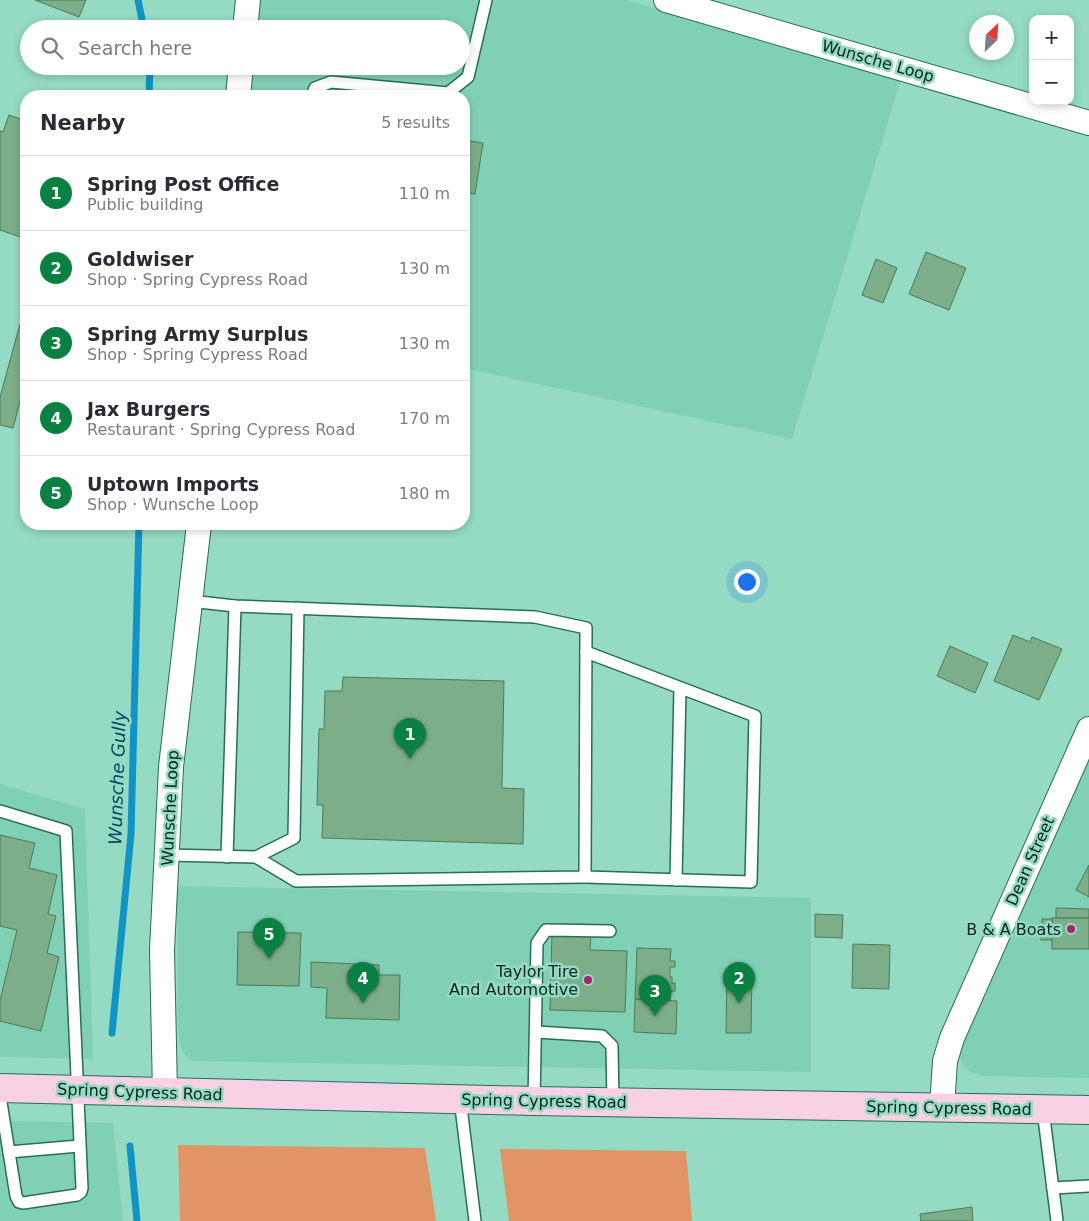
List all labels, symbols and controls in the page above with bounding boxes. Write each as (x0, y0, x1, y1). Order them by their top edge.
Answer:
north arrow (969, 15, 1014, 60)
map controls (1029, 15, 1074, 105)
button: + (1029, 15, 1074, 60)
search box (20, 20, 470, 75)
icon: search (38, 34, 66, 62)
street label: Wunsche Loop (820, 36, 936, 86)
text: Search here (78, 37, 192, 59)
button: − (1029, 60, 1074, 105)
text: Nearby (40, 111, 125, 135)
text: 5 results (381, 113, 450, 132)
text: Spring Post Office (87, 173, 279, 195)
text: 1 (50, 184, 62, 203)
text: 110 m (399, 184, 450, 203)
text: Public building (87, 195, 204, 214)
text: Goldwiser (87, 248, 193, 270)
text: 2 (50, 259, 62, 278)
text: 130 m (399, 259, 450, 278)
text: Shop · Spring Cypress Road (87, 270, 308, 289)
text: Spring Army Surplus (87, 323, 308, 345)
text: 3 (50, 334, 62, 353)
text: 130 m (399, 334, 450, 353)
text: Shop · Spring Cypress Road (87, 345, 308, 364)
text: Jax Burgers (87, 398, 210, 420)
text: 4 (50, 409, 62, 428)
text: 170 m (399, 409, 450, 428)
text: Restaurant · Spring Cypress Road (87, 420, 355, 439)
text: Uptown Imports (87, 473, 259, 495)
text: 5 (50, 484, 62, 503)
text: 180 m (399, 484, 450, 503)
text: Shop · Wunsche Loop (87, 495, 259, 514)
your location (734, 569, 760, 595)
water label: Wunsche Gully (104, 710, 130, 845)
pin: 1 (394, 718, 426, 759)
street label: Wunsche Loop (157, 750, 183, 866)
street label: Dean Street (1002, 813, 1058, 909)
pin: 5 (253, 918, 285, 959)
place label: B & A Boats (966, 920, 1061, 939)
marker: B & A Boats (1065, 923, 1077, 935)
pin: 4 (347, 962, 379, 1003)
place label: Taylor Tire And Automotive (449, 962, 578, 999)
pin: 2 (723, 962, 755, 1003)
marker: Taylor Tire And Automotive (582, 974, 594, 986)
pin: 3 (639, 975, 671, 1016)
street label: Spring Cypress Road (57, 1080, 223, 1104)
street label: Spring Cypress Road (461, 1090, 627, 1112)
street label: Spring Cypress Road (866, 1097, 1032, 1119)

